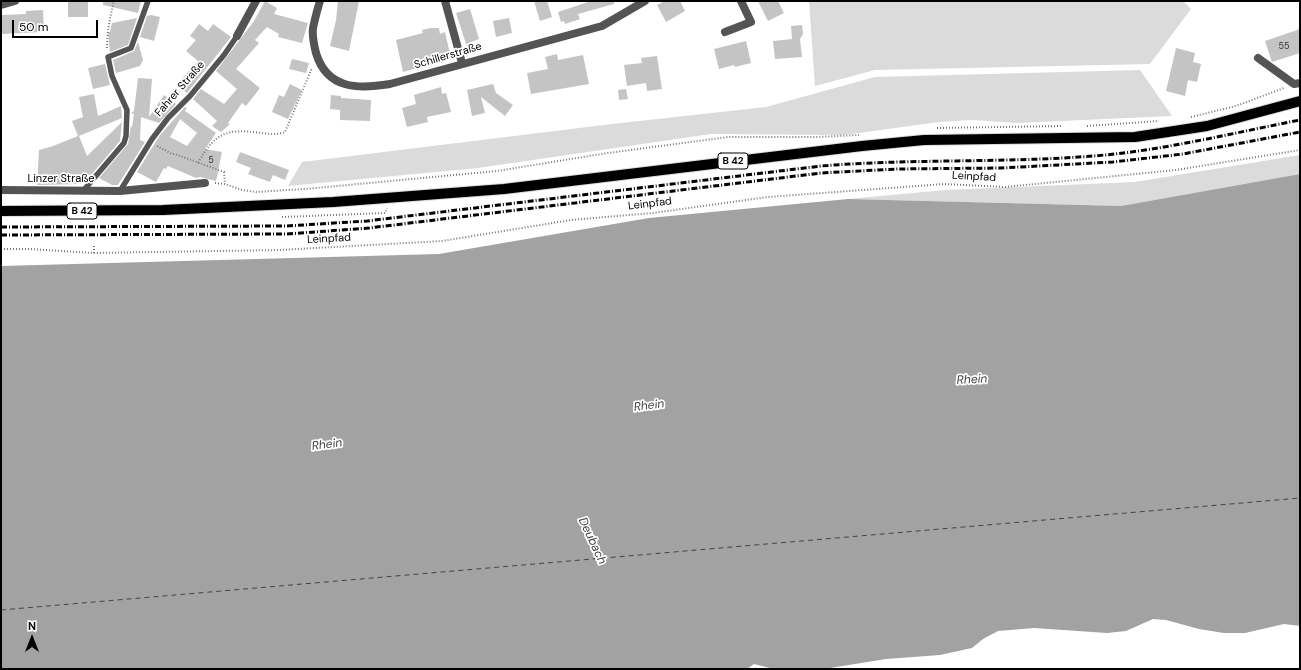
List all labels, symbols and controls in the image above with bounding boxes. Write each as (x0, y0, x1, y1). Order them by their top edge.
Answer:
scale bar (14, 12, 100, 38)
text: 50 m (19, 19, 48, 35)
street label: Schillerstraße (413, 40, 483, 72)
house number: 55 (1279, 42, 1289, 52)
street label: Fahrer Straße (152, 59, 208, 119)
road number: B 42 (718, 153, 748, 169)
house number: 5 (208, 156, 214, 166)
street label: Leinpfad (952, 169, 996, 185)
street label: Linzer Straße (27, 172, 95, 186)
street label: Leinpfad (627, 195, 673, 213)
road number: B 42 (67, 203, 97, 219)
street label: Leinpfad (307, 231, 351, 247)
water label: Rhein (956, 372, 988, 388)
water label: Rhein (633, 397, 665, 415)
water label: Rhein (311, 436, 343, 454)
water label: Deubach (575, 515, 609, 567)
north arrow (12, 618, 52, 658)
text: N (28, 619, 36, 633)

